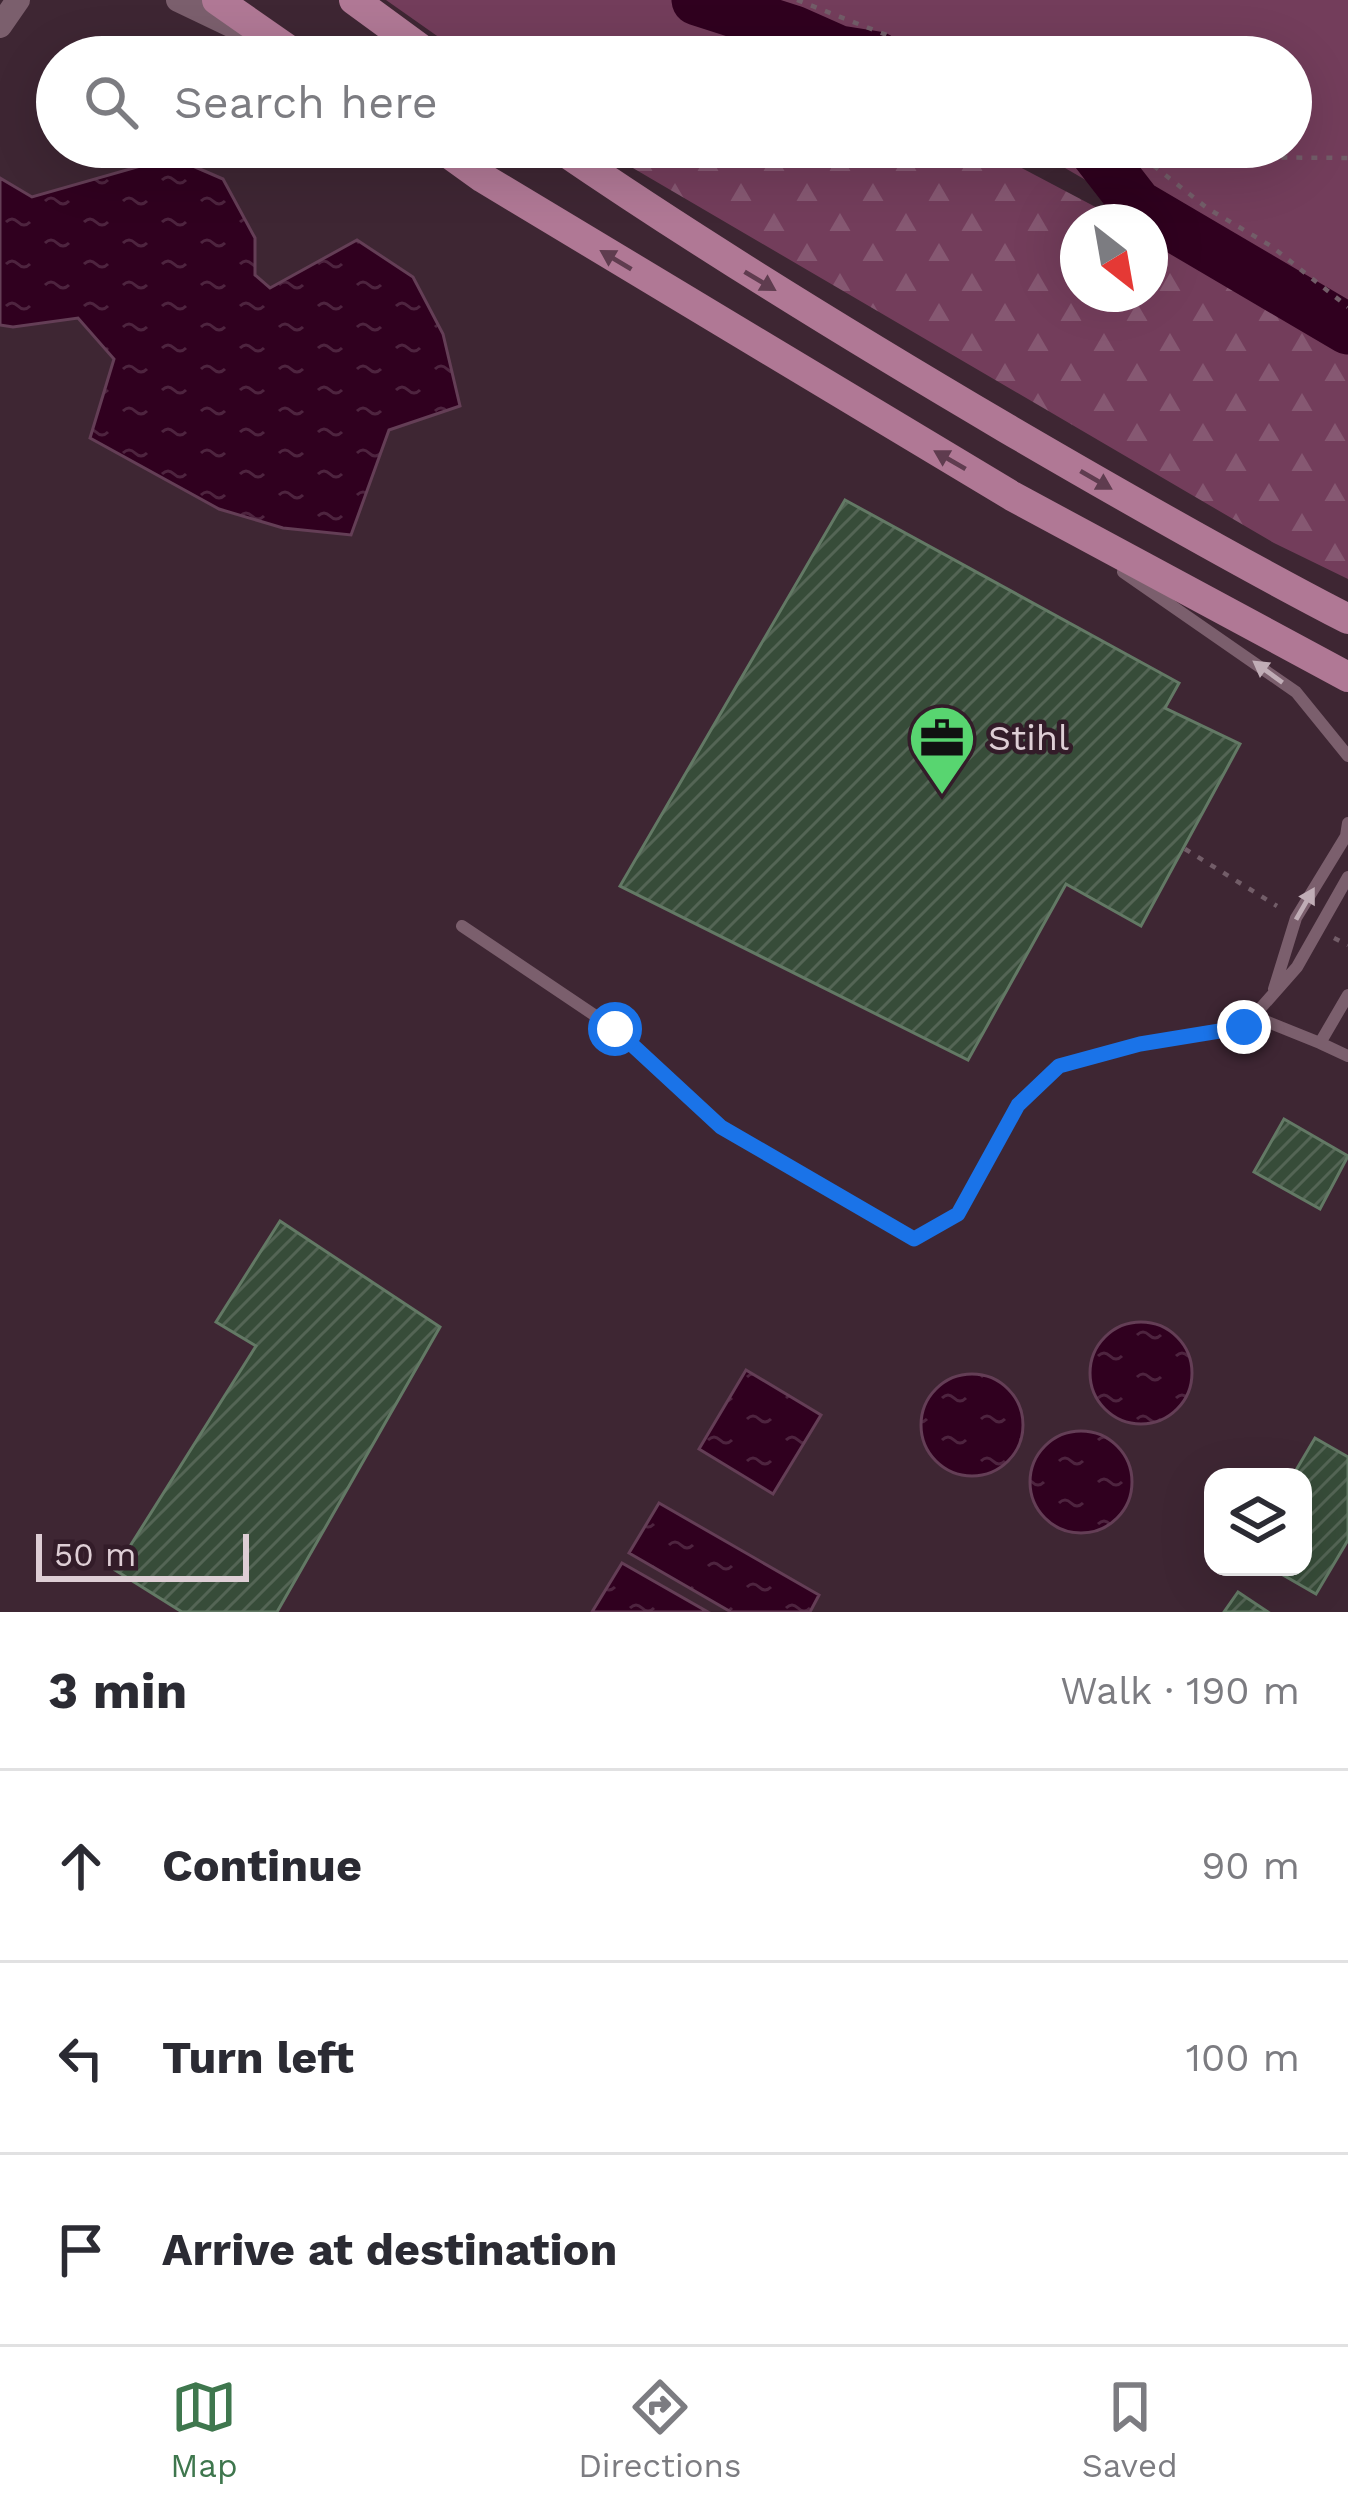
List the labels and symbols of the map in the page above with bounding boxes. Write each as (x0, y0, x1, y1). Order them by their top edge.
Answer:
north arrow (1060, 204, 1168, 312)
one-way arrow (599, 250, 633, 271)
one-way arrow (743, 270, 777, 291)
one-way arrow (934, 451, 967, 472)
one-way arrow (1079, 469, 1112, 490)
one-way arrow (1252, 660, 1284, 684)
office icon: Stihl (907, 703, 977, 797)
place label: Stihl (988, 717, 1069, 759)
one-way arrow (1294, 887, 1315, 921)
route end (1217, 1000, 1271, 1054)
route start (588, 1002, 642, 1056)
scale bar (36, 1528, 249, 1581)

